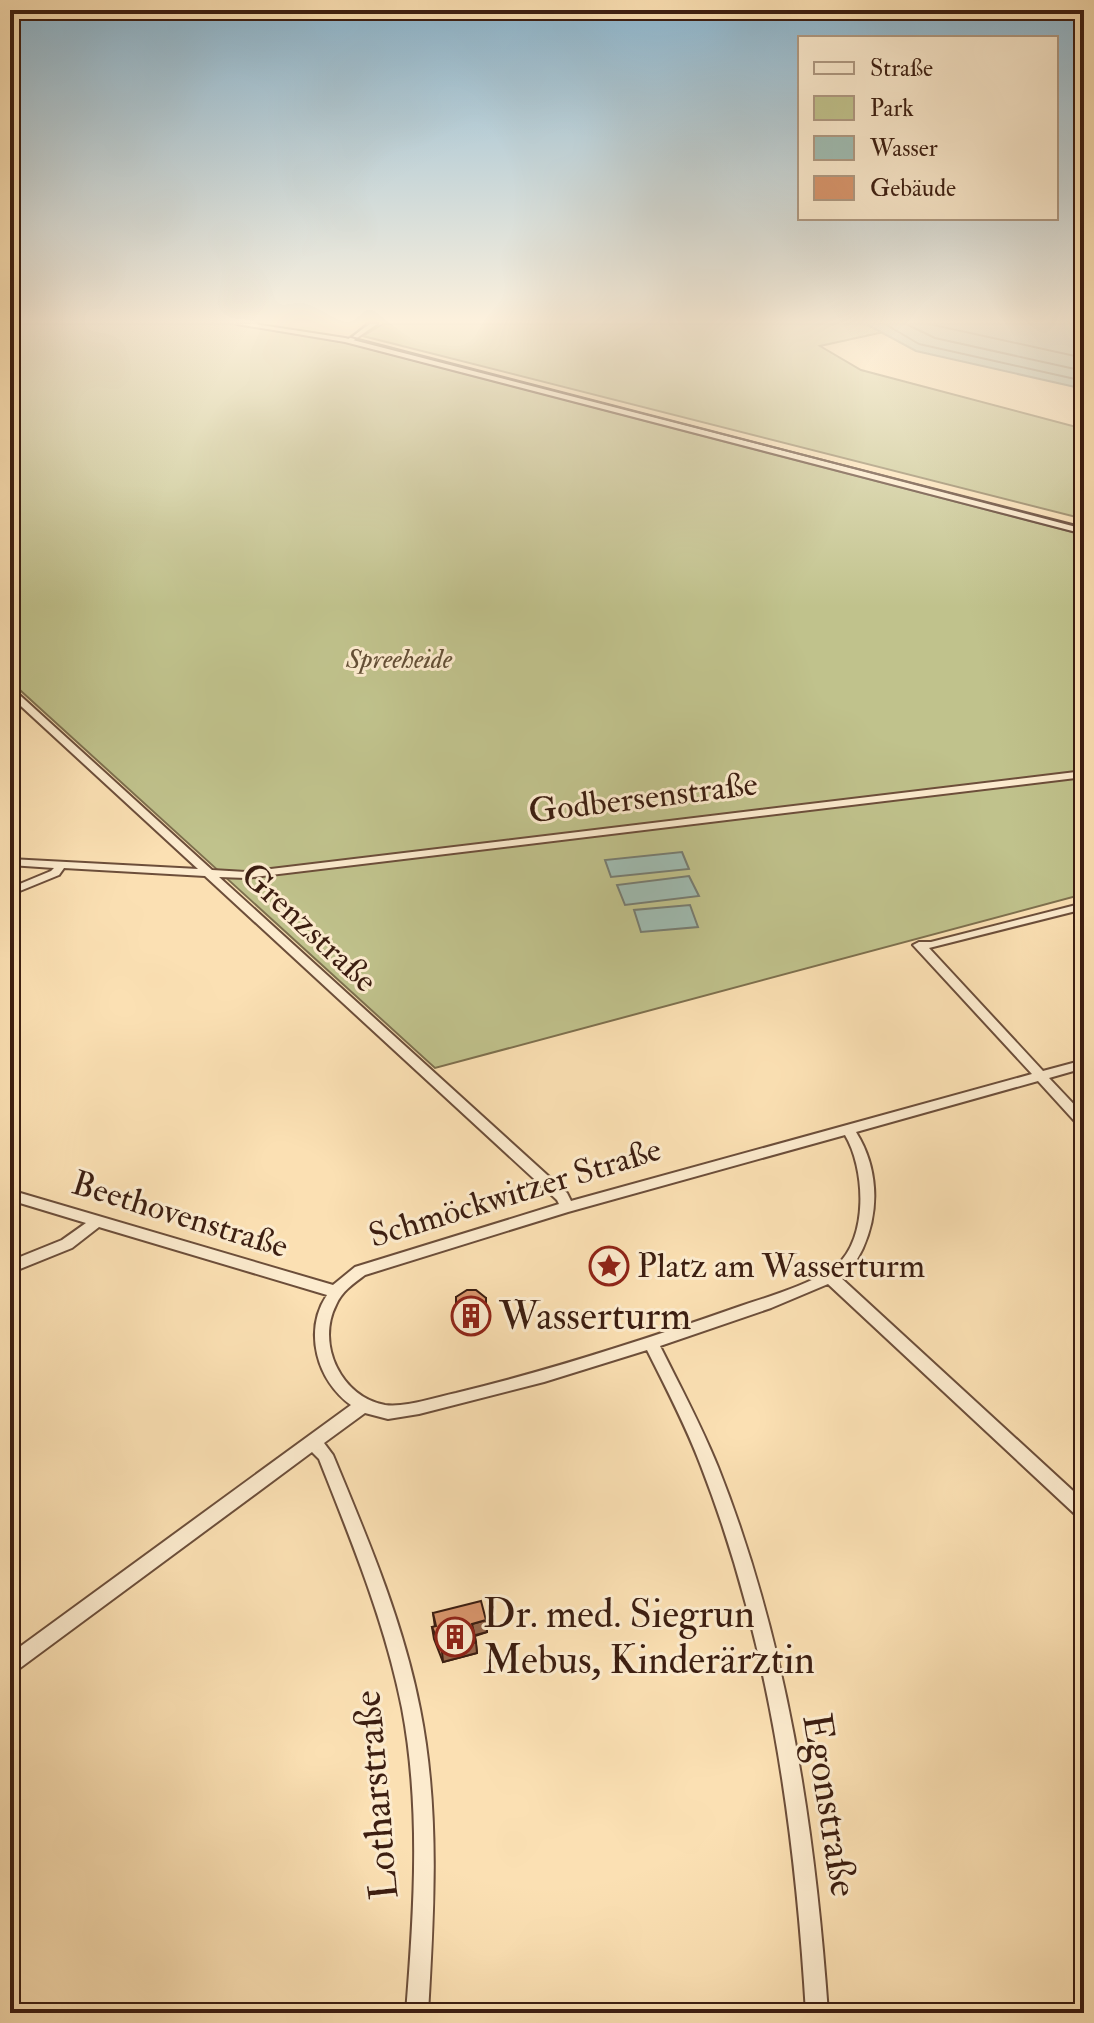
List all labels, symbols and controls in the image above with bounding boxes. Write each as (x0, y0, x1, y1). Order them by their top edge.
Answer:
legend (798, 36, 1058, 220)
text: Straße (870, 53, 933, 84)
text: Park (870, 93, 914, 124)
text: Wasser (869, 133, 938, 164)
text: Gebäude (870, 173, 956, 204)
park label: Spreeheide (345, 642, 453, 677)
street label: Godbersenstraße (526, 763, 760, 833)
street label: Grenzstraße (232, 854, 386, 1002)
street label: Schmöckwitzer Straße (364, 1128, 666, 1258)
street label: Beethovenstraße (67, 1162, 293, 1268)
place icon: Platz am Wasserturm (588, 1245, 630, 1287)
place label: Platz am Wasserturm (637, 1245, 925, 1288)
place label: Wasserturm (498, 1291, 691, 1342)
building icon: Wasserturm (450, 1295, 492, 1337)
place label: Dr. med. Siegrun Mebus, Kinderärztin (483, 1589, 815, 1686)
building icon: Dr. med. Siegrun Mebus, Kinderärztin (434, 1616, 476, 1658)
street label: Lotharstraße (341, 1688, 411, 1902)
street label: Egonstraße (790, 1710, 870, 1900)

